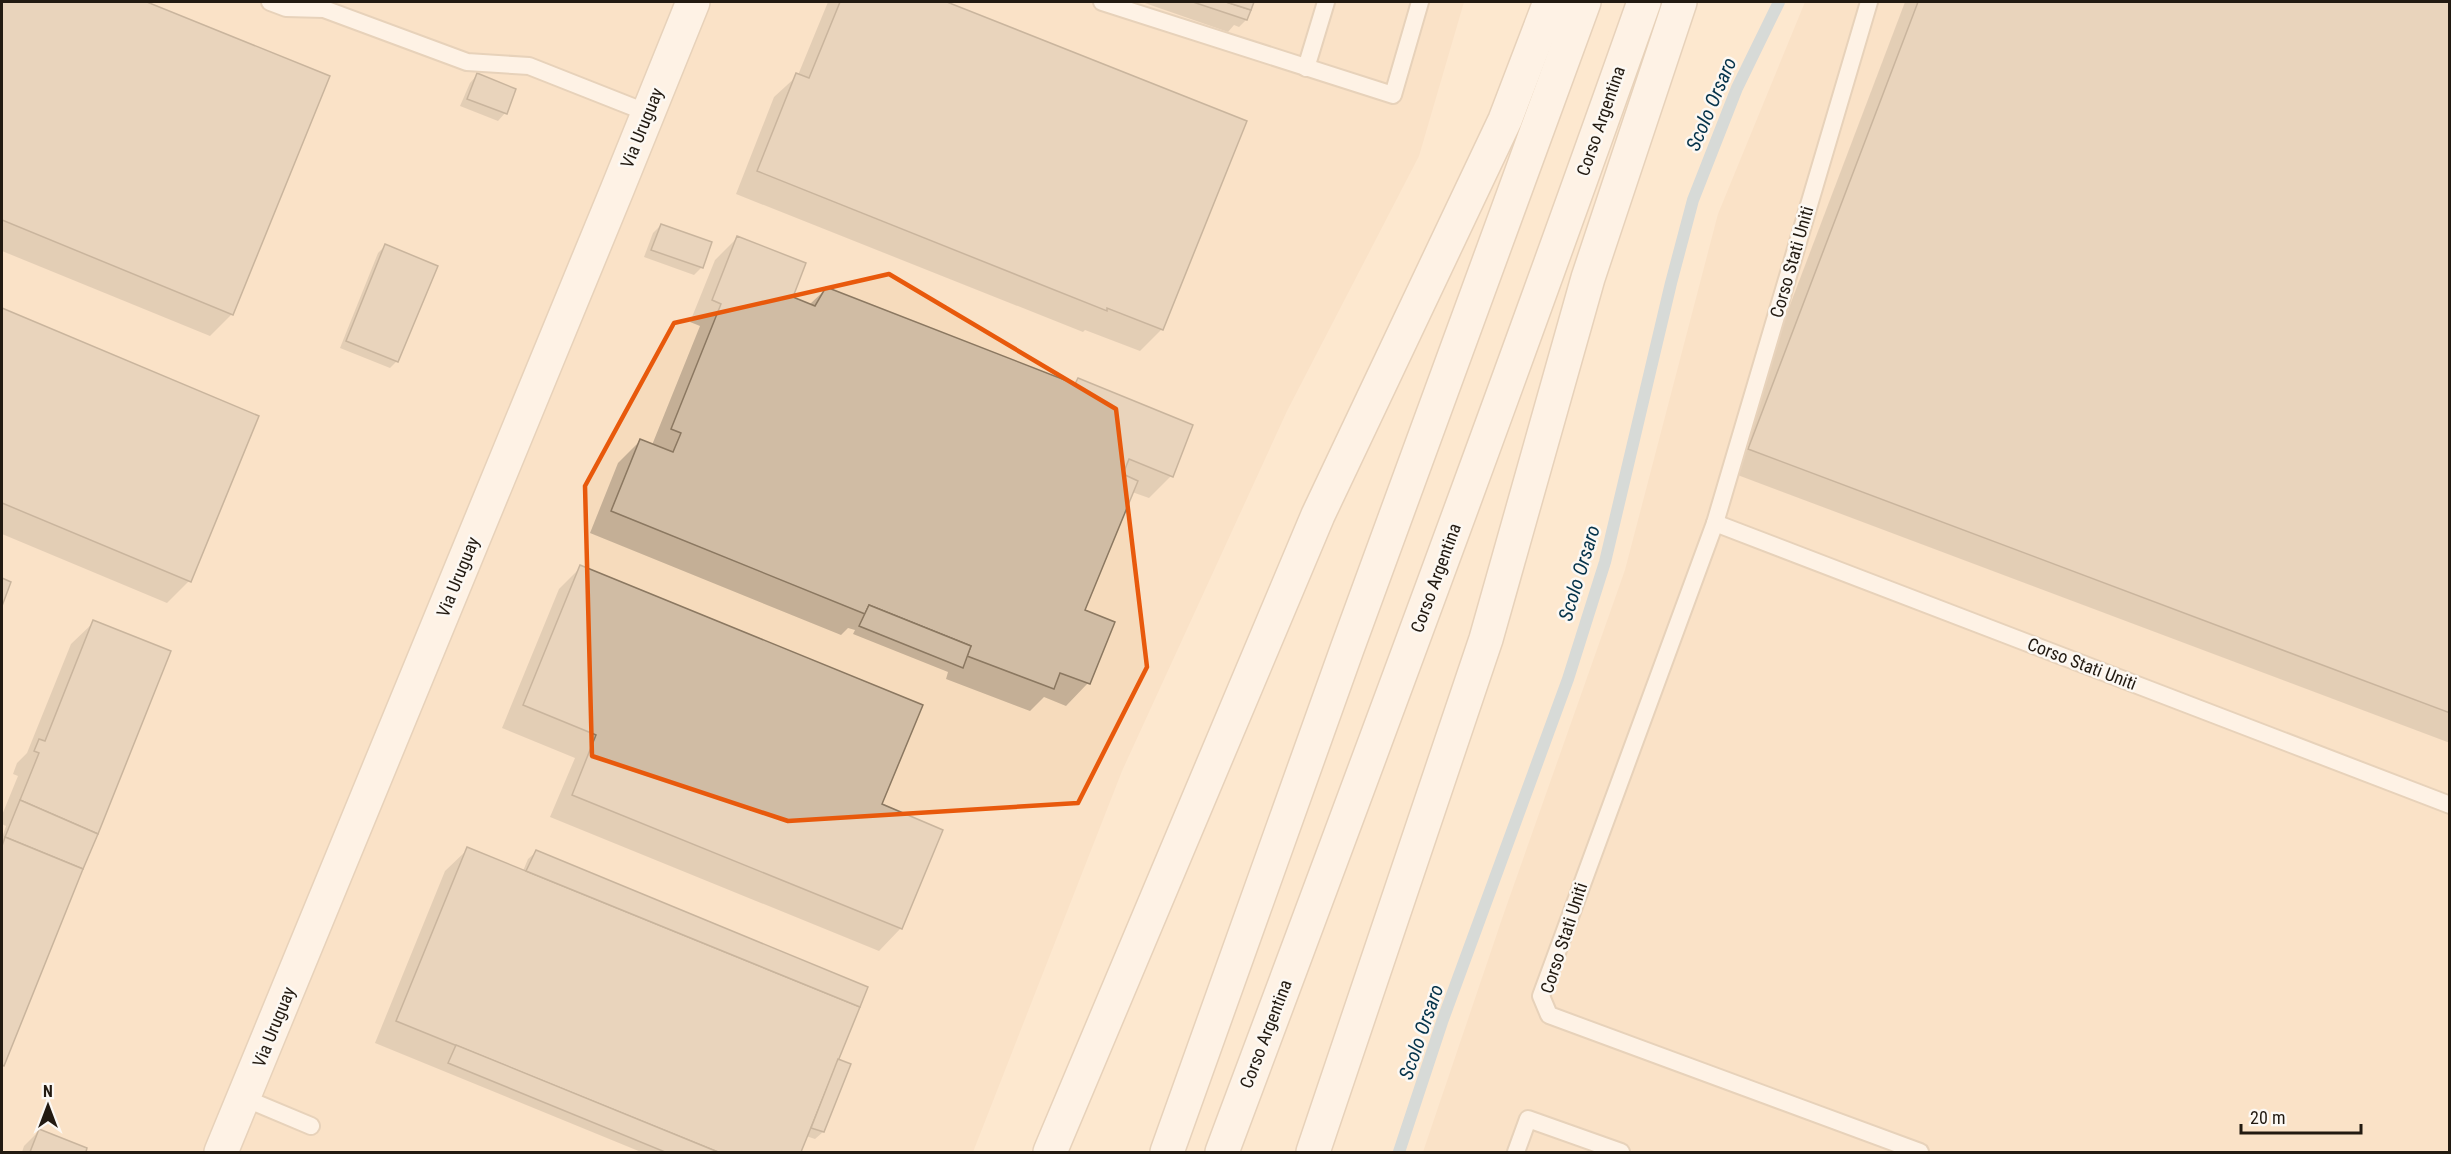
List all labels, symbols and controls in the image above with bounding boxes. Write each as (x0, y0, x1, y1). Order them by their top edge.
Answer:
water label: Scolo Orsaro (1681, 54, 1741, 154)
street label: Corso Argentina (1572, 63, 1629, 178)
street label: Via Uruguay (616, 84, 667, 171)
street label: Corso Stati Uniti (1766, 204, 1818, 320)
street label: Corso Argentina (1406, 520, 1465, 635)
water label: Scolo Orsaro (1553, 522, 1605, 624)
street label: Via Uruguay (432, 533, 483, 620)
street label: Corso Stati Uniti (2025, 633, 2140, 694)
street label: Corso Stati Uniti (1536, 880, 1591, 996)
street label: Corso Argentina (1235, 977, 1296, 1091)
water label: Scolo Orsaro (1394, 981, 1448, 1083)
street label: Via Uruguay (248, 983, 299, 1070)
north arrow (18, 1076, 78, 1136)
text: N (43, 1082, 53, 1101)
scale bar (2241, 1097, 2361, 1135)
text: 20 m (2250, 1107, 2285, 1128)

